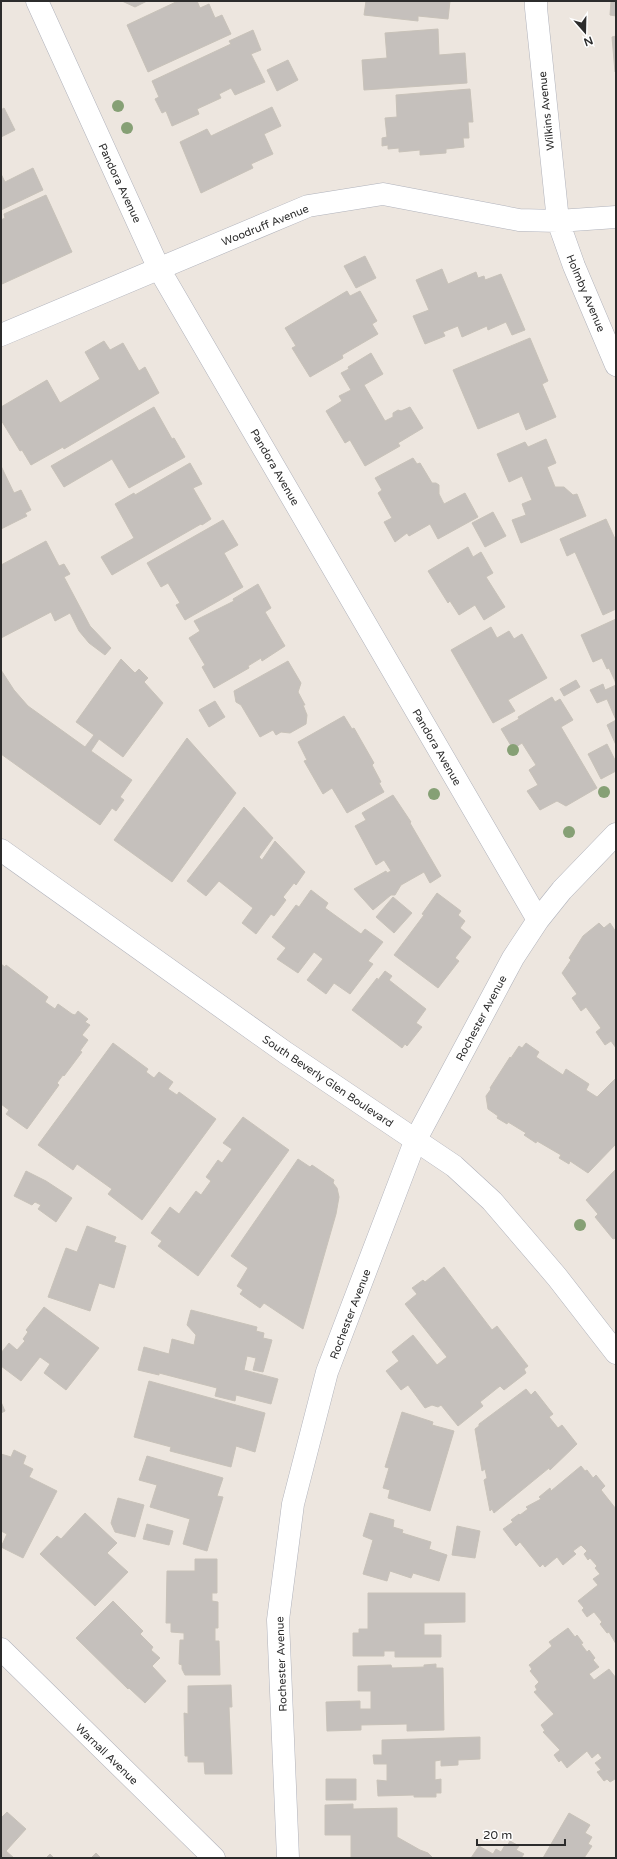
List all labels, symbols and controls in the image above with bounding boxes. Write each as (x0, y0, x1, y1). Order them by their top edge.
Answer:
north arrow (565, 12, 605, 52)
text: N (582, 33, 595, 49)
street label: Wilkins Avenue (536, 71, 557, 151)
street label: Pandora Avenue (95, 141, 144, 225)
street label: Woodruff Avenue (220, 202, 311, 249)
street label: Holmby Avenue (563, 253, 608, 334)
street label: Pandora Avenue (247, 427, 302, 508)
street label: Pandora Avenue (409, 707, 464, 788)
street label: Rochester Avenue (453, 973, 510, 1063)
street label: South Beverly Glen Boulevard (260, 1033, 396, 1130)
street label: Rochester Avenue (327, 1267, 374, 1361)
street label: Rochester Avenue (273, 1616, 290, 1712)
street label: Warnall Avenue (73, 1721, 141, 1787)
scale bar (477, 1821, 565, 1847)
text: 20 m (483, 1828, 512, 1842)

